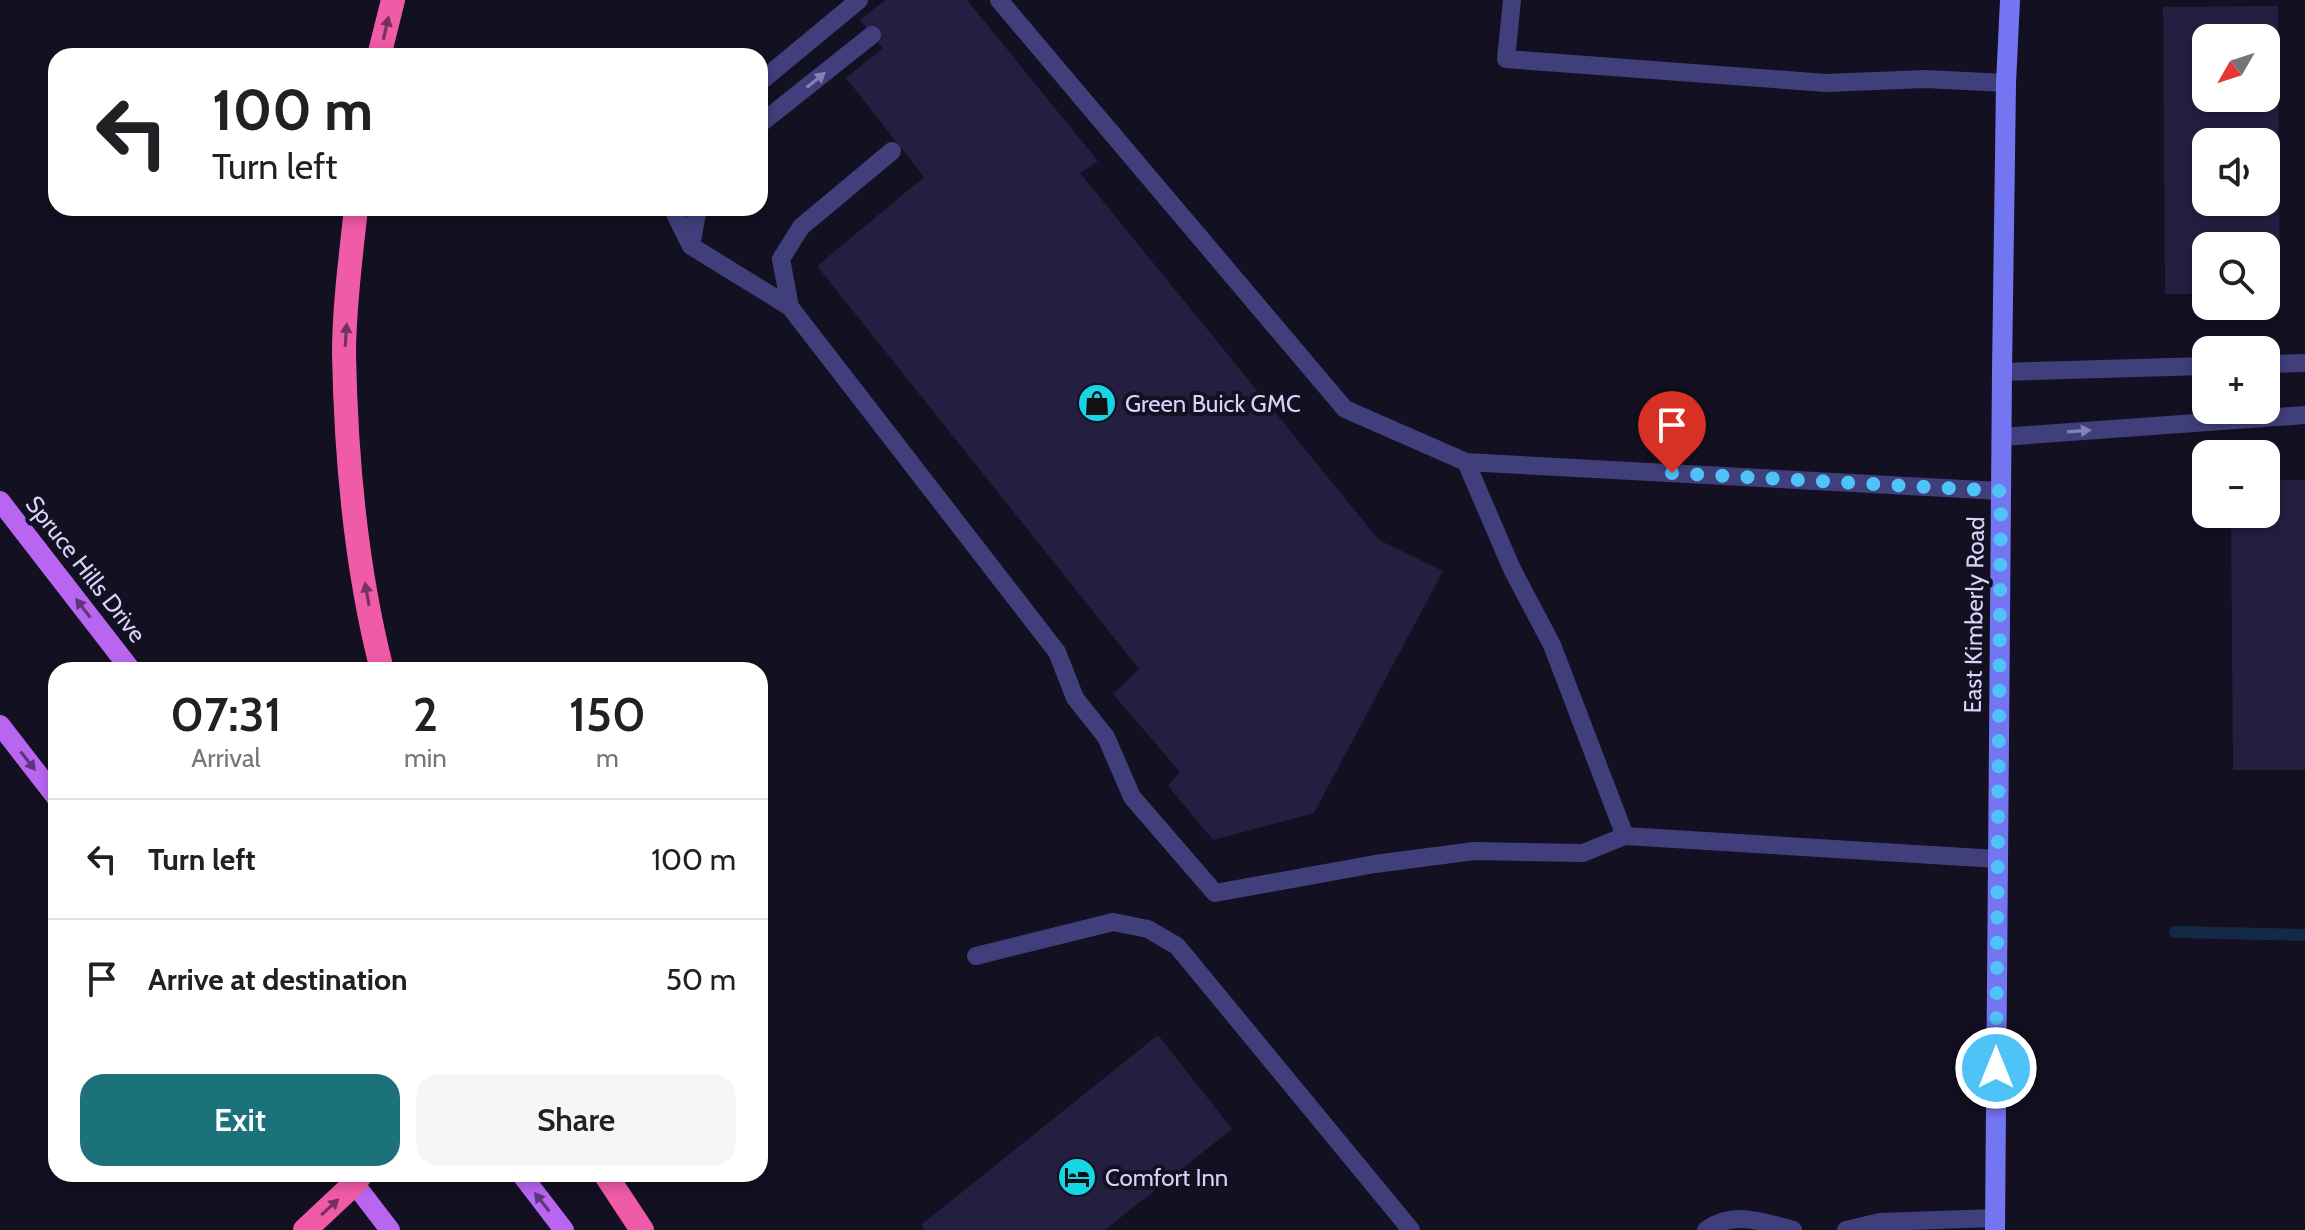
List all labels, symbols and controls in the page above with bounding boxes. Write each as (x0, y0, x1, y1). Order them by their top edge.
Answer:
one-way arrow (380, 15, 393, 40)
north arrow (2192, 24, 2280, 112)
map controls (2192, 24, 2280, 528)
one-way arrow (806, 72, 826, 88)
text: 100 m (212, 76, 373, 144)
icon: left (80, 80, 184, 184)
button: sound (2192, 128, 2280, 216)
text: Turn left (212, 144, 337, 188)
button: search (2192, 232, 2280, 320)
one-way arrow (339, 322, 352, 347)
button: + (2192, 336, 2280, 424)
shop icon: Green Buick GMC (1076, 382, 1118, 424)
place label: Green Buick GMC (1125, 389, 1301, 418)
pin (1638, 391, 1706, 473)
icon: arrive (1650, 403, 1694, 447)
one-way arrow (2067, 424, 2092, 437)
button: − (2192, 440, 2280, 528)
street label: Spruce Hills Drive (20, 490, 152, 648)
street label: East Kimberly Road (1958, 516, 1990, 714)
one-way arrow (360, 581, 372, 606)
one-way arrow (75, 598, 92, 618)
text: 07:31 (170, 685, 282, 743)
text: 2 (413, 685, 438, 743)
text: 150 (569, 685, 646, 743)
text: Arrival (191, 742, 261, 774)
text: min (404, 742, 447, 774)
text: m (596, 742, 619, 774)
one-way arrow (19, 751, 36, 771)
icon: left (80, 837, 124, 881)
text: Turn left (148, 841, 256, 878)
text: 100 m (651, 841, 736, 878)
icon: arrive (80, 957, 124, 1001)
text: Arrive at destination (148, 961, 408, 998)
text: 50 m (666, 961, 736, 998)
position arrow (1954, 1026, 2038, 1110)
button: Exit (80, 1074, 400, 1166)
button: Share (416, 1074, 736, 1166)
hotel icon: Comfort Inn (1056, 1156, 1098, 1198)
place label: Comfort Inn (1105, 1163, 1228, 1192)
one-way arrow (535, 1192, 551, 1212)
one-way arrow (320, 1198, 339, 1216)

